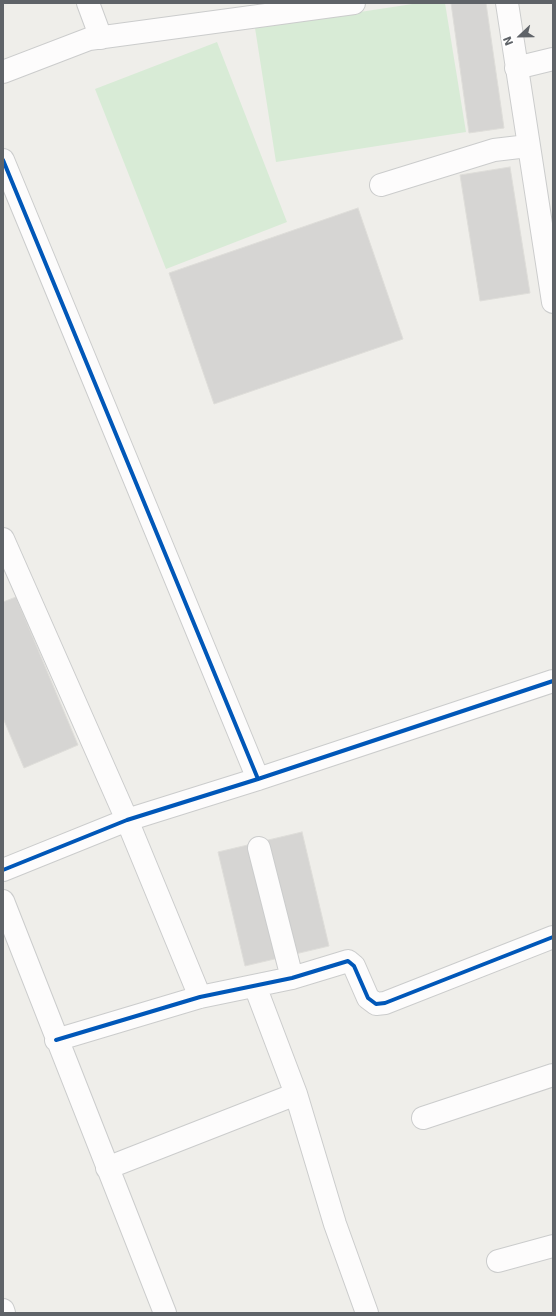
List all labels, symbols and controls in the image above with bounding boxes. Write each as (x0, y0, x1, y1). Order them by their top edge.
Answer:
north arrow (500, 16, 540, 56)
text: N (501, 34, 516, 47)

